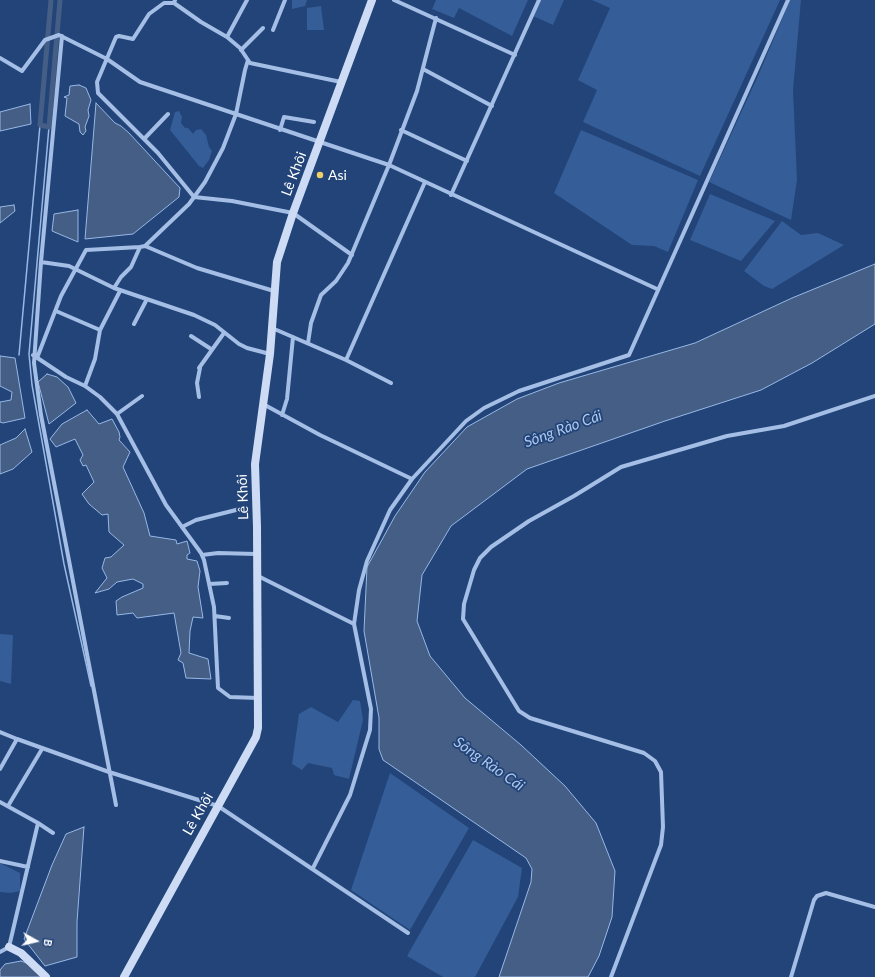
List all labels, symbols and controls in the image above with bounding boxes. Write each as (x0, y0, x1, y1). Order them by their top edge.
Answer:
street label: Lê Khôi (278, 149, 310, 199)
place label: Asi (328, 167, 347, 183)
marker: Asi (315, 170, 325, 180)
water label: Sông Rào Cái (521, 407, 605, 451)
street label: Lê Khôi (234, 474, 252, 520)
water label: Sông Rào Cái (450, 733, 528, 795)
street label: Lê Khôi (179, 790, 217, 838)
north arrow (16, 921, 56, 961)
text: B (41, 938, 55, 947)

